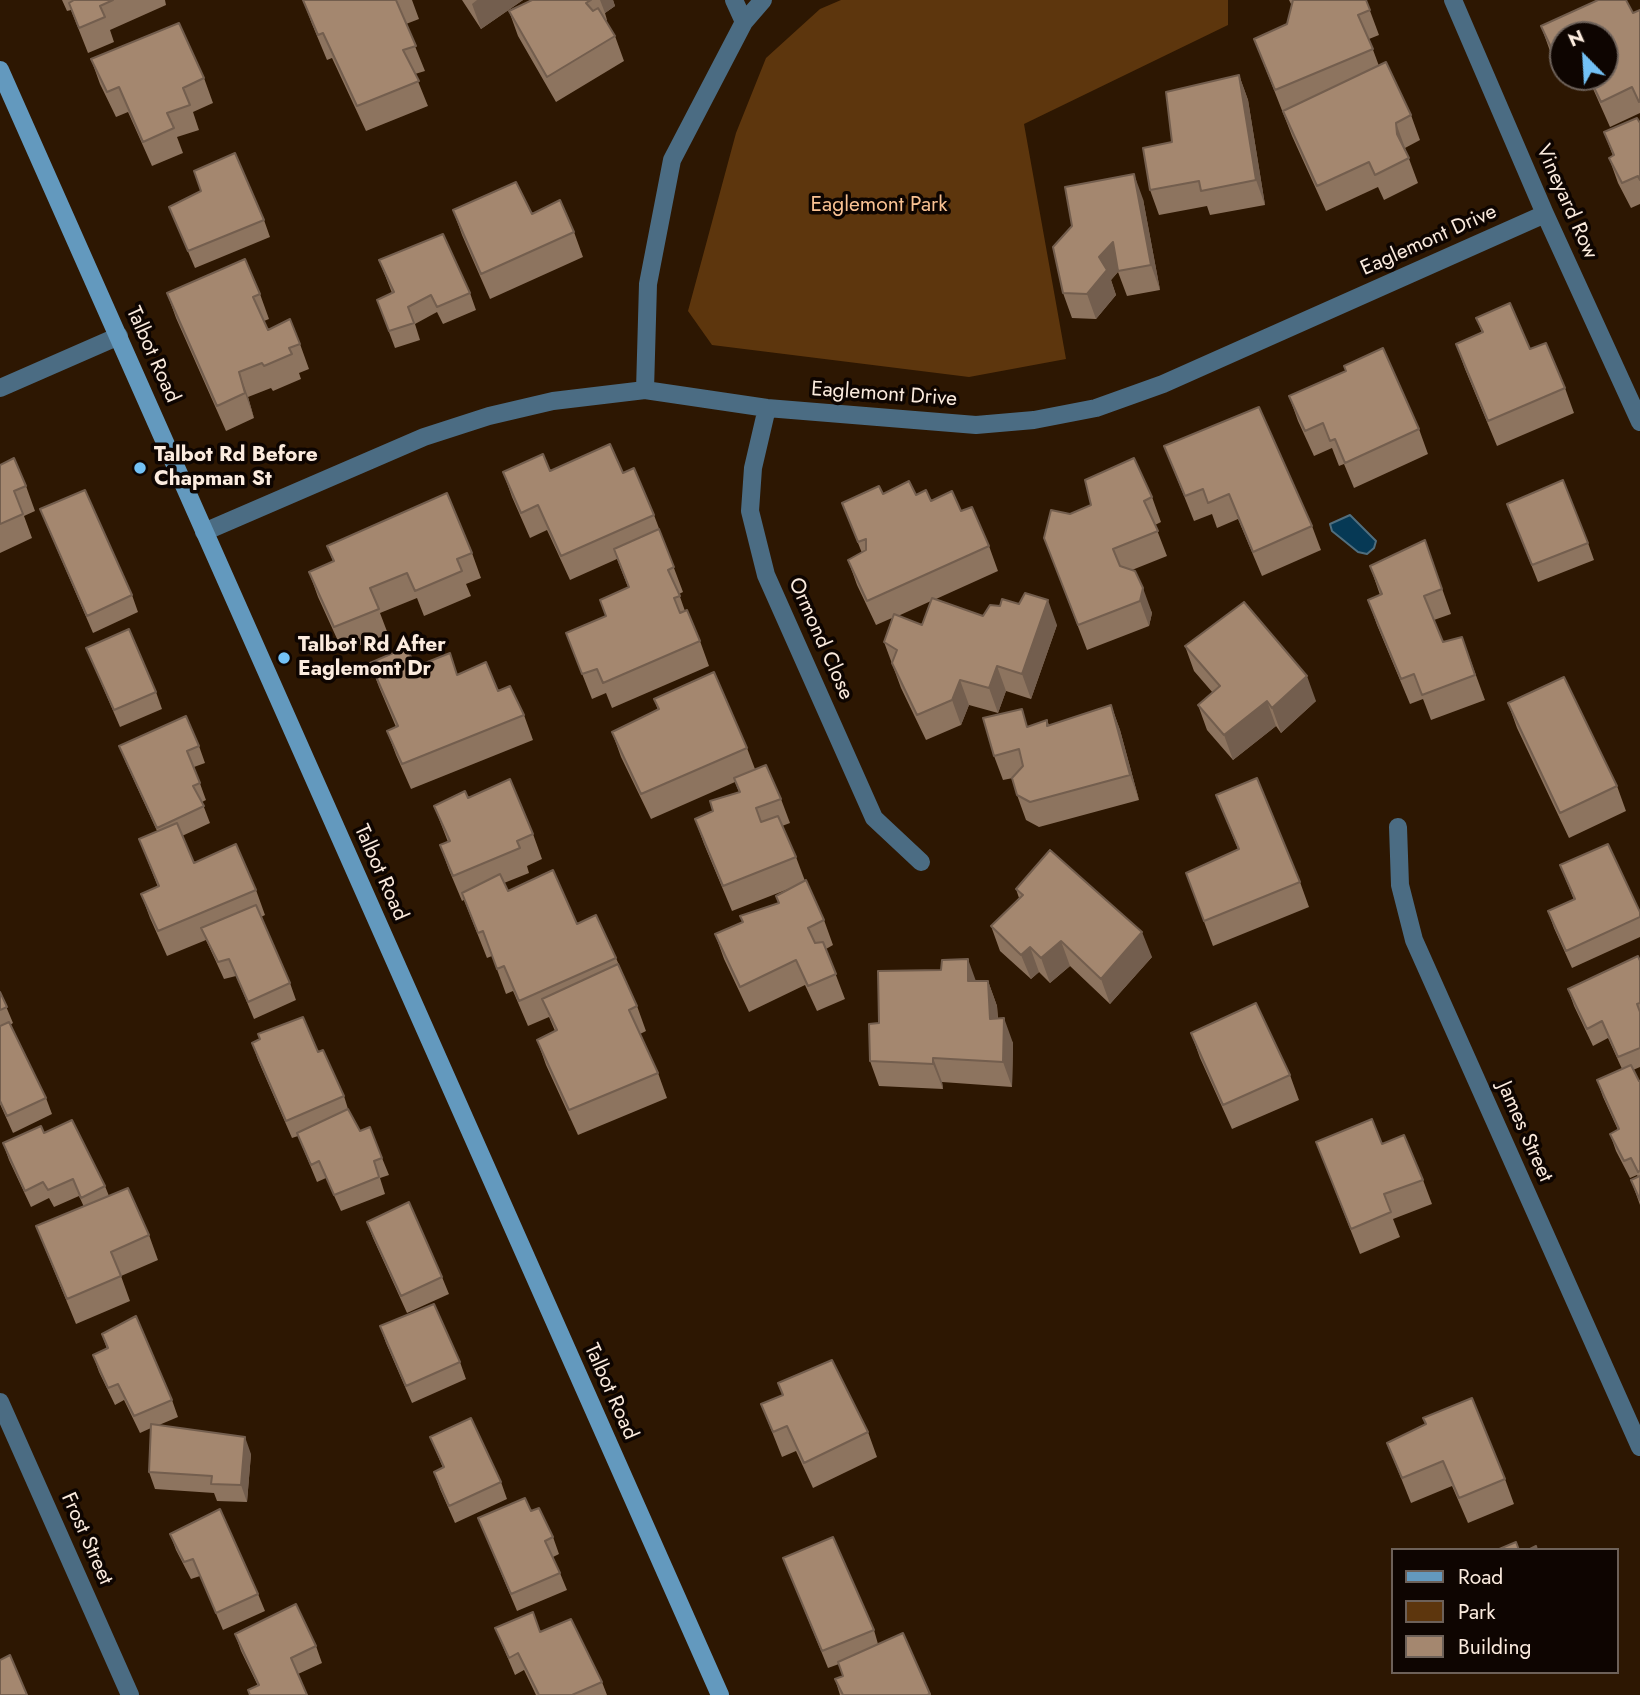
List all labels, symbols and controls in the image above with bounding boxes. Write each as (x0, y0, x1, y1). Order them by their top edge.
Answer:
north arrow (1549, 21, 1619, 91)
text: N (1564, 23, 1588, 54)
street label: Vineyard Row (1530, 141, 1602, 263)
park label: Eaglemont Park (811, 193, 947, 219)
street label: Eaglemont Drive (1357, 200, 1501, 282)
street label: Talbot Road (120, 303, 184, 407)
street label: Eaglemont Drive (810, 377, 958, 413)
place label: Talbot Rd Before Chapman St (154, 443, 318, 493)
marker: Talbot Rd Before Chapman St (132, 460, 148, 476)
street label: Ormond Close (782, 574, 858, 704)
place label: Talbot Rd After Eaglemont Dr (298, 633, 446, 683)
marker: Talbot Rd After Eaglemont Dr (276, 650, 292, 666)
street label: Talbot Road (348, 821, 412, 925)
street label: James Street (1491, 1078, 1557, 1186)
street label: Talbot Road (578, 1340, 642, 1444)
street label: Frost Street (54, 1489, 118, 1589)
legend (1392, 1548, 1619, 1674)
text: Road (1458, 1562, 1503, 1592)
text: Park (1458, 1597, 1495, 1627)
text: Building (1458, 1632, 1531, 1662)

